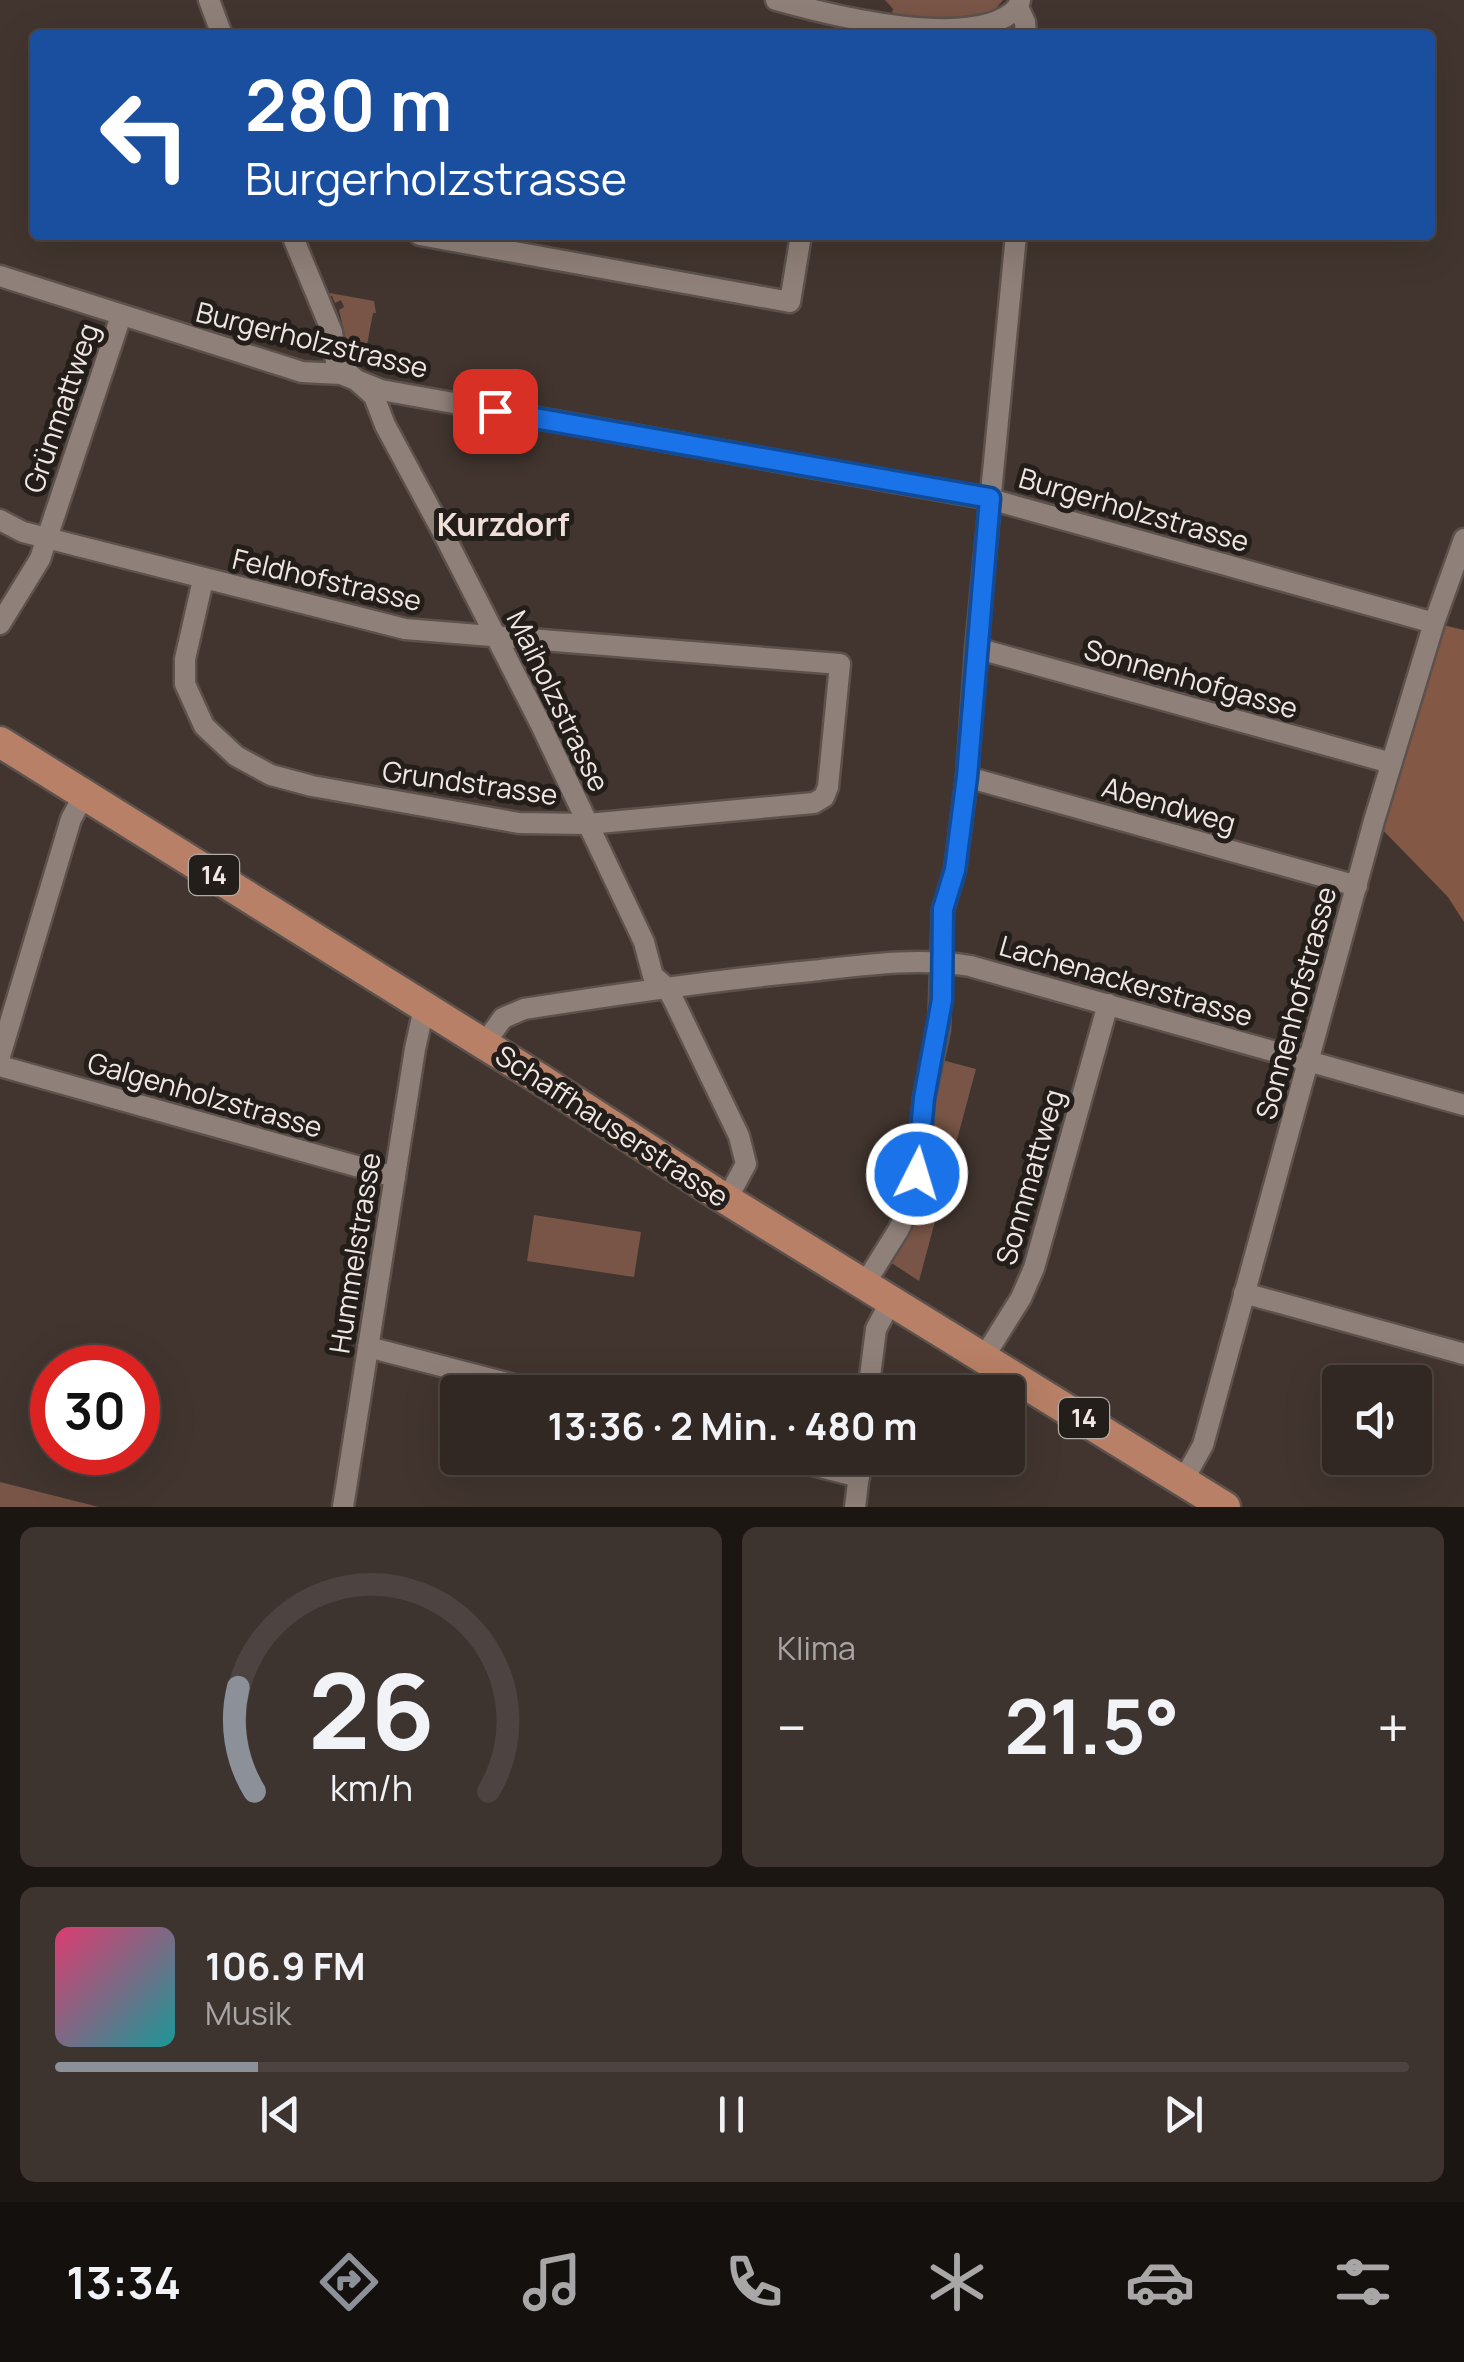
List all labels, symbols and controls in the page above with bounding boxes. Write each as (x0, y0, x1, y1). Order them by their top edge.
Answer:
text: 280 m (245, 56, 453, 152)
icon: left (80, 70, 210, 200)
text: Burgerholzstrasse (245, 147, 627, 209)
street label: Burgerholzstrasse (192, 292, 432, 386)
street label: Grünmattweg (13, 318, 107, 498)
pin (453, 369, 538, 454)
icon: arrive (468, 384, 523, 439)
street label: Burgerholzstrasse (1015, 458, 1254, 560)
district label: Kurzdorf (437, 502, 569, 546)
street label: Feldhofstrasse (229, 539, 426, 619)
street label: Maiholzstrasse (499, 604, 619, 797)
street label: Sonnenhofgasse (1080, 629, 1303, 727)
street label: Grundstrasse (380, 751, 560, 813)
street label: Abendweg (1098, 767, 1240, 841)
road number: 14 (189, 855, 239, 895)
street label: Sonnenhofstrasse (1246, 882, 1344, 1123)
street label: Lachenackerstrasse (995, 926, 1257, 1034)
street label: Schaffhauserstrasse (489, 1036, 736, 1215)
street label: Galgenholzstrasse (84, 1042, 327, 1146)
street label: Sonnmattweg (986, 1084, 1072, 1269)
position arrow (865, 1122, 969, 1226)
street label: Hummelstrasse (319, 1150, 389, 1356)
speed limit sign: 30 (30, 1345, 160, 1475)
map controls (1322, 1365, 1432, 1475)
button: sound (1322, 1365, 1432, 1475)
road number: 14 (1059, 1398, 1109, 1438)
text: 13:36 · 2 Min. · 480 m (548, 1399, 917, 1451)
text: Klima (777, 1626, 856, 1670)
text: 26 (308, 1638, 434, 1780)
text: 21.5° (1005, 1674, 1179, 1777)
text: − (777, 1689, 807, 1765)
text: + (1377, 1689, 1409, 1765)
text: km/h (329, 1763, 413, 1812)
text: 106.9 FM (205, 1939, 365, 1991)
text: Musik (205, 1991, 291, 2035)
icon: previous (253, 2087, 308, 2142)
icon: pause (704, 2087, 759, 2142)
icon: next (1156, 2087, 1211, 2142)
icon: directions (314, 2247, 384, 2317)
icon: music (517, 2247, 587, 2317)
icon: phone (719, 2247, 789, 2317)
icon: climate (922, 2247, 992, 2317)
icon: car (1125, 2247, 1195, 2317)
icon: filters (1328, 2247, 1398, 2317)
text: 13:34 (66, 2251, 181, 2313)

